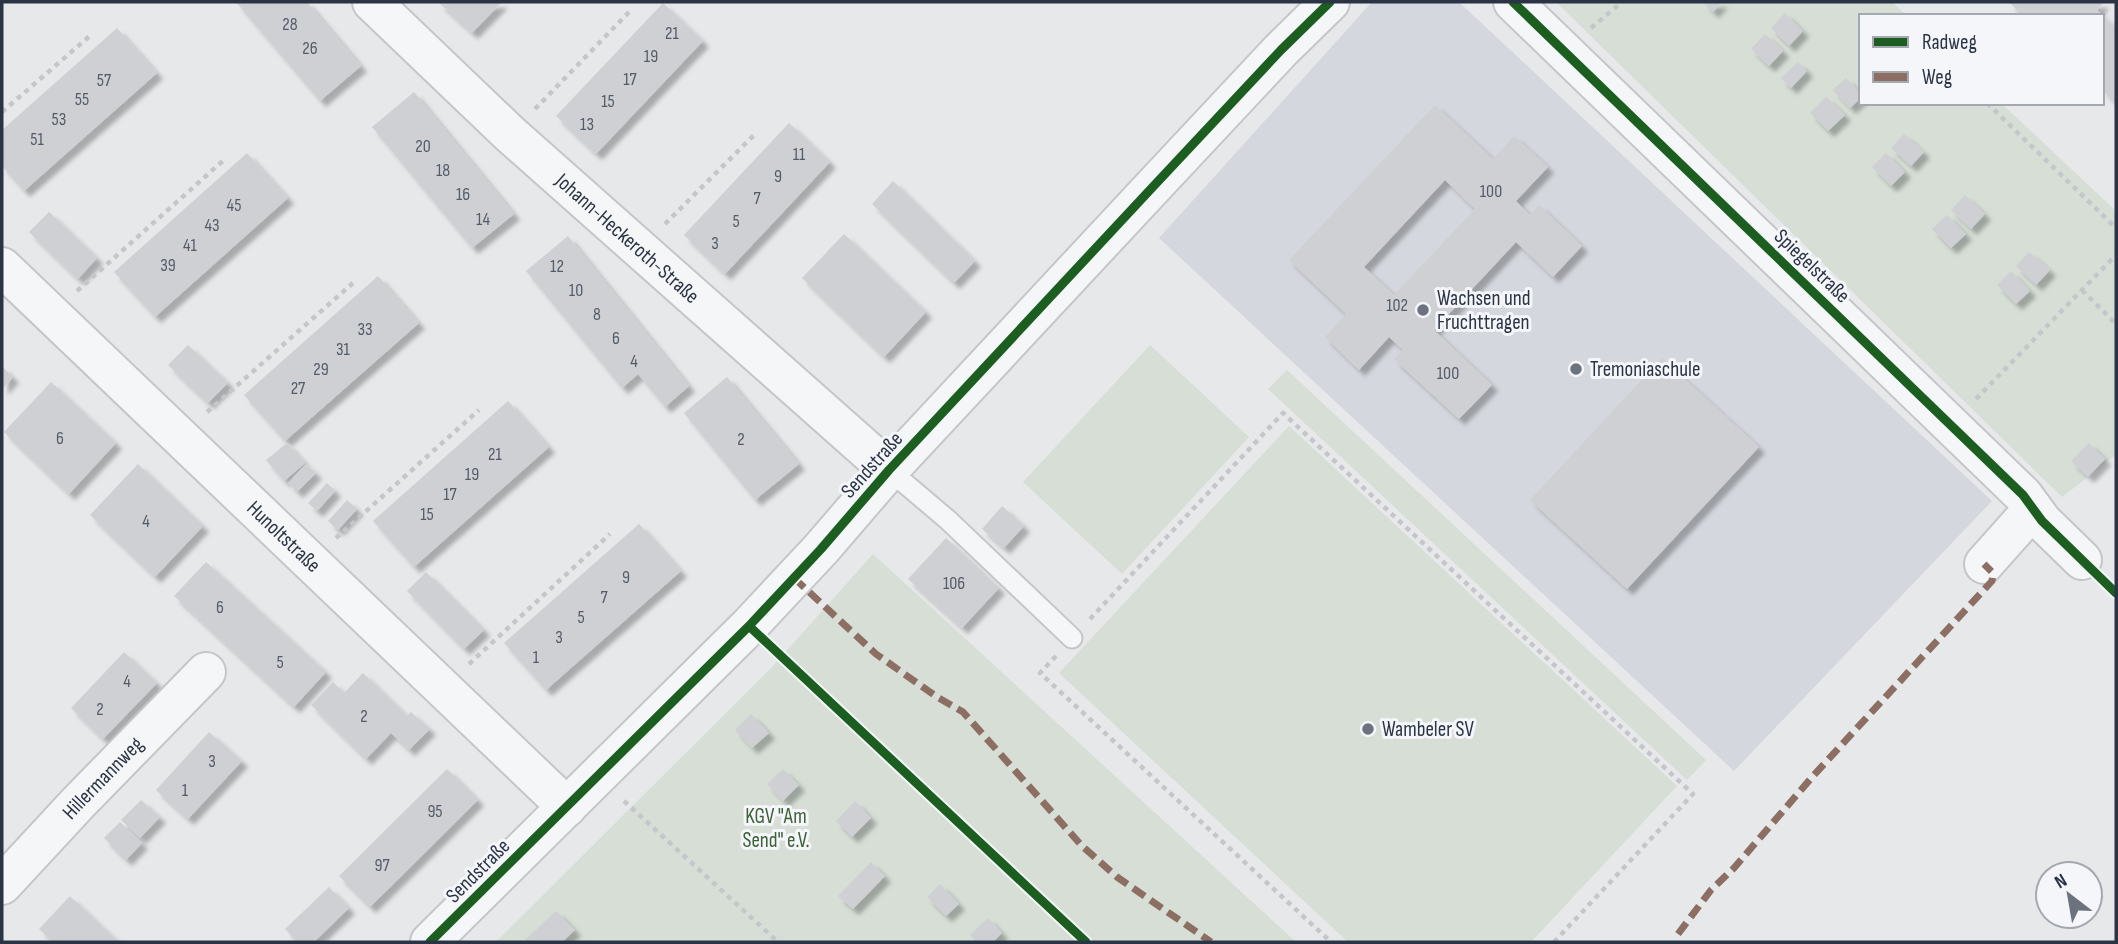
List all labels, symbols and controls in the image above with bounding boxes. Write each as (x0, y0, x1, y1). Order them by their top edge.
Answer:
house number: 28 (282, 14, 298, 35)
legend (1859, 14, 2104, 105)
house number: 21 (665, 23, 680, 44)
text: Radweg (1922, 30, 1977, 55)
house number: 26 (302, 38, 318, 59)
house number: 19 (644, 46, 658, 67)
text: Weg (1922, 65, 1952, 90)
house number: 17 (623, 69, 638, 90)
house number: 57 (97, 70, 112, 91)
house number: 55 (75, 89, 89, 110)
house number: 15 (601, 91, 615, 112)
house number: 53 (52, 109, 66, 130)
house number: 13 (580, 114, 594, 135)
house number: 51 (30, 129, 44, 150)
house number: 20 (415, 136, 431, 157)
house number: 11 (793, 144, 806, 165)
house number: 18 (436, 160, 450, 181)
house number: 9 (774, 166, 782, 187)
street label: Johann-Heckeroth-Straße (550, 167, 704, 308)
house number: 100 (1480, 181, 1502, 202)
house number: 16 (456, 184, 470, 205)
house number: 7 (753, 188, 761, 209)
house number: 45 (227, 195, 241, 216)
house number: 14 (476, 209, 490, 230)
house number: 5 (732, 211, 740, 232)
house number: 43 (204, 215, 220, 236)
street label: Spiegelstraße (1769, 224, 1855, 308)
house number: 3 (711, 233, 719, 254)
house number: 41 (183, 235, 198, 256)
house number: 39 (160, 255, 176, 276)
house number: 12 (550, 256, 564, 277)
house number: 10 (569, 280, 583, 301)
place label: Wachsen und Fruchttragen (1437, 286, 1530, 335)
house number: 102 (1386, 295, 1408, 316)
marker: Wachsen und Fruchttragen (1415, 302, 1431, 318)
house number: 8 (593, 304, 601, 325)
house number: 33 (357, 319, 373, 340)
house number: 6 (612, 328, 620, 349)
house number: 31 (336, 339, 351, 360)
house number: 4 (630, 351, 638, 372)
place label: Tremoniaschule (1590, 357, 1700, 382)
house number: 29 (313, 359, 329, 380)
marker: Tremoniaschule (1568, 361, 1584, 377)
house number: 100 (1437, 363, 1459, 384)
house number: 27 (291, 378, 306, 399)
street label: Sendstraße (836, 427, 908, 503)
house number: 6 (56, 428, 64, 449)
house number: 2 (737, 429, 745, 450)
house number: 21 (488, 444, 503, 465)
house number: 19 (465, 464, 479, 485)
house number: 17 (443, 484, 458, 505)
street label: Hunoltstraße (242, 496, 326, 577)
house number: 15 (420, 504, 434, 525)
house number: 4 (142, 511, 150, 532)
house number: 9 (622, 567, 630, 588)
house number: 106 (943, 573, 965, 594)
house number: 7 (600, 587, 608, 608)
house number: 6 (216, 597, 224, 618)
house number: 5 (577, 607, 585, 628)
house number: 3 (555, 627, 563, 648)
house number: 1 (533, 647, 540, 668)
house number: 5 (276, 652, 284, 673)
house number: 4 (123, 671, 131, 692)
house number: 2 (96, 699, 104, 720)
house number: 2 (360, 706, 368, 727)
place label: Wambeler SV (1382, 717, 1475, 742)
marker: Wambeler SV (1360, 721, 1376, 737)
street label: Hillermannweg (57, 732, 148, 824)
house number: 3 (208, 751, 216, 772)
house number: 1 (182, 780, 189, 801)
house number: 95 (427, 801, 443, 822)
park label: KGV "Am Send" e.V. (742, 804, 810, 853)
street label: Sendstraße (441, 834, 515, 908)
house number: 97 (374, 855, 390, 876)
north arrow (2034, 860, 2104, 930)
text: N (2051, 869, 2071, 894)

